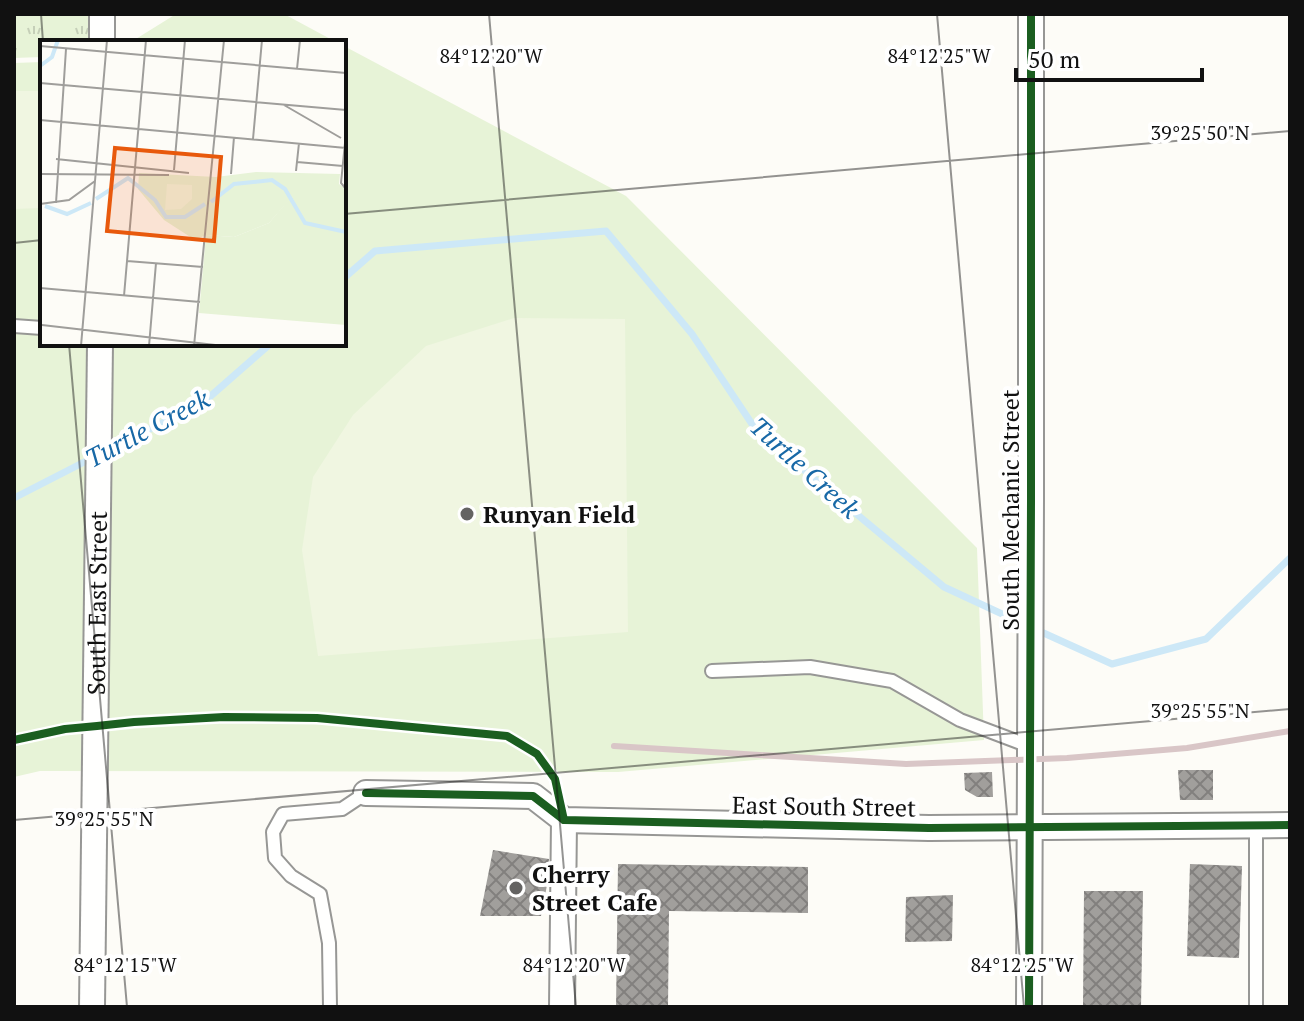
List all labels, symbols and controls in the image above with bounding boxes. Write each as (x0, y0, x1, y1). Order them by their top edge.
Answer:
scale bar (1016, 32, 1202, 82)
inset map (40, 40, 346, 346)
text: 84°12'20"W (439, 42, 543, 69)
text: 84°12'25"W (887, 42, 991, 69)
text: 50 m (1028, 43, 1080, 75)
text: 39°25'50"N (1150, 119, 1250, 146)
water label: Turtle Creek (79, 381, 216, 475)
street label: South Mechanic Street (994, 389, 1026, 631)
water label: Turtle Creek (743, 409, 867, 526)
place label: Runyan Field (483, 498, 636, 530)
marker: Runyan Field (458, 505, 476, 523)
street label: South East Street (80, 511, 114, 695)
text: 39°25'55"N (1150, 697, 1250, 724)
street label: East South Street (732, 788, 916, 824)
text: 39°25'55"N (54, 805, 154, 832)
place label: Cherry Street Cafe (532, 858, 658, 918)
marker: Cherry Street Cafe (507, 879, 525, 897)
text: 84°12'15"W (73, 951, 177, 978)
text: 84°12'20"W (522, 951, 626, 978)
text: 84°12'25"W (970, 951, 1074, 978)

